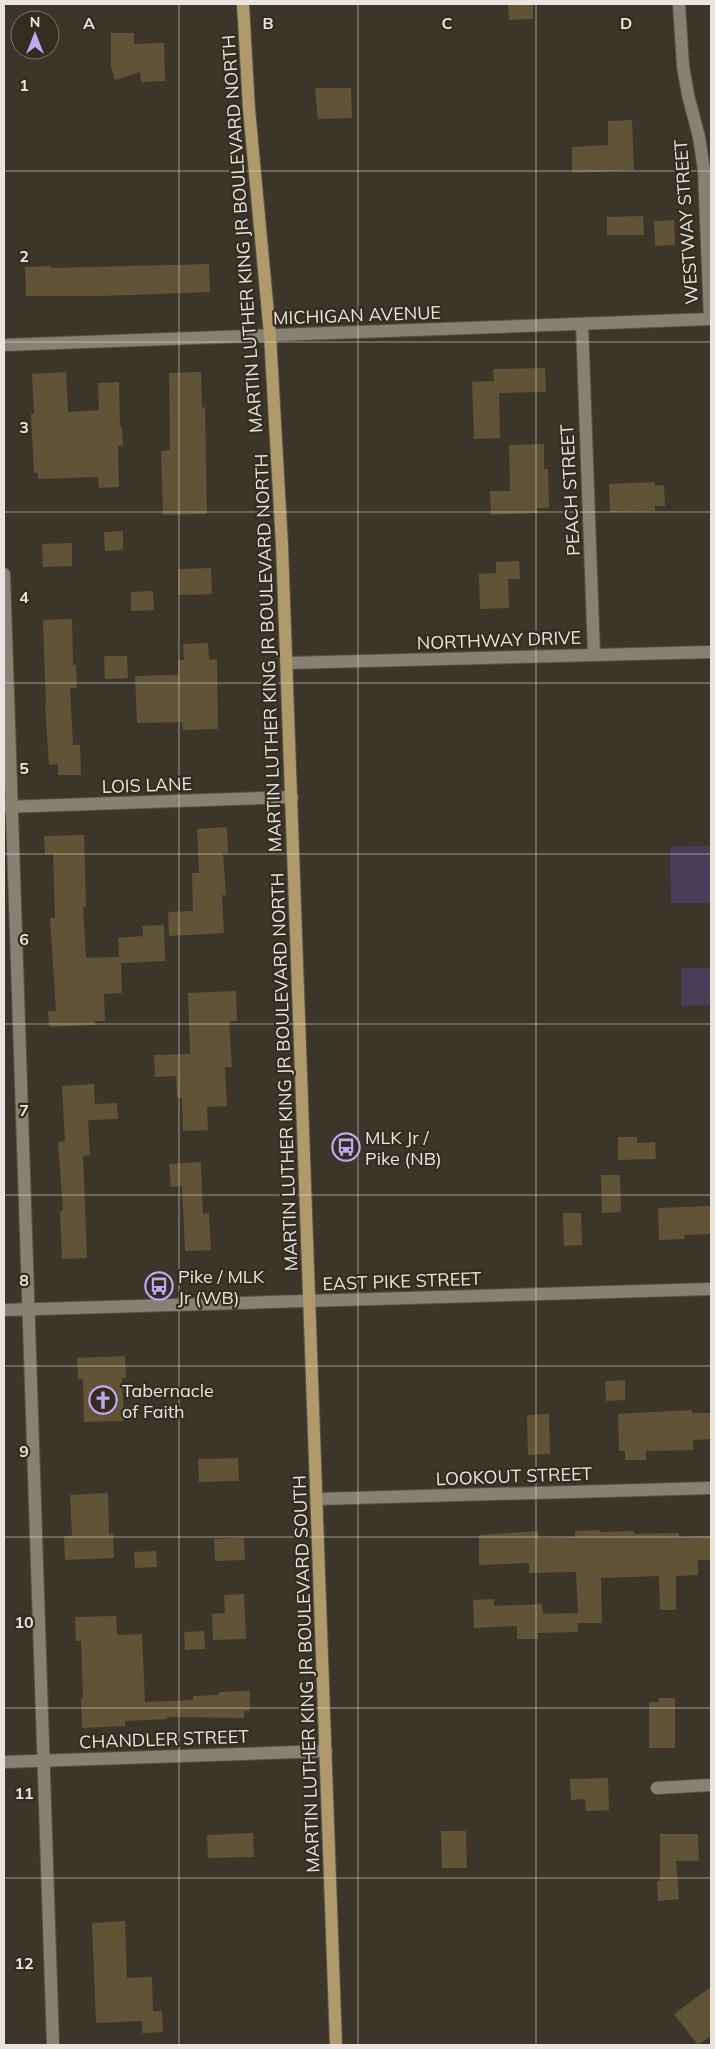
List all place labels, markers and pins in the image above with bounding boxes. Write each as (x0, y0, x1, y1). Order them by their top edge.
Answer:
place label: MLK Jr / Pike (NB) (365, 1126, 442, 1170)
bus stop icon: MLK Jr / Pike (NB) (331, 1132, 361, 1162)
place label: Pike / MLK Jr (WB) (178, 1265, 265, 1309)
bus stop icon: Pike / MLK Jr (WB) (144, 1271, 174, 1301)
place label: Tabernacle of Faith (122, 1379, 214, 1423)
church icon: Tabernacle of Faith (88, 1385, 118, 1415)

